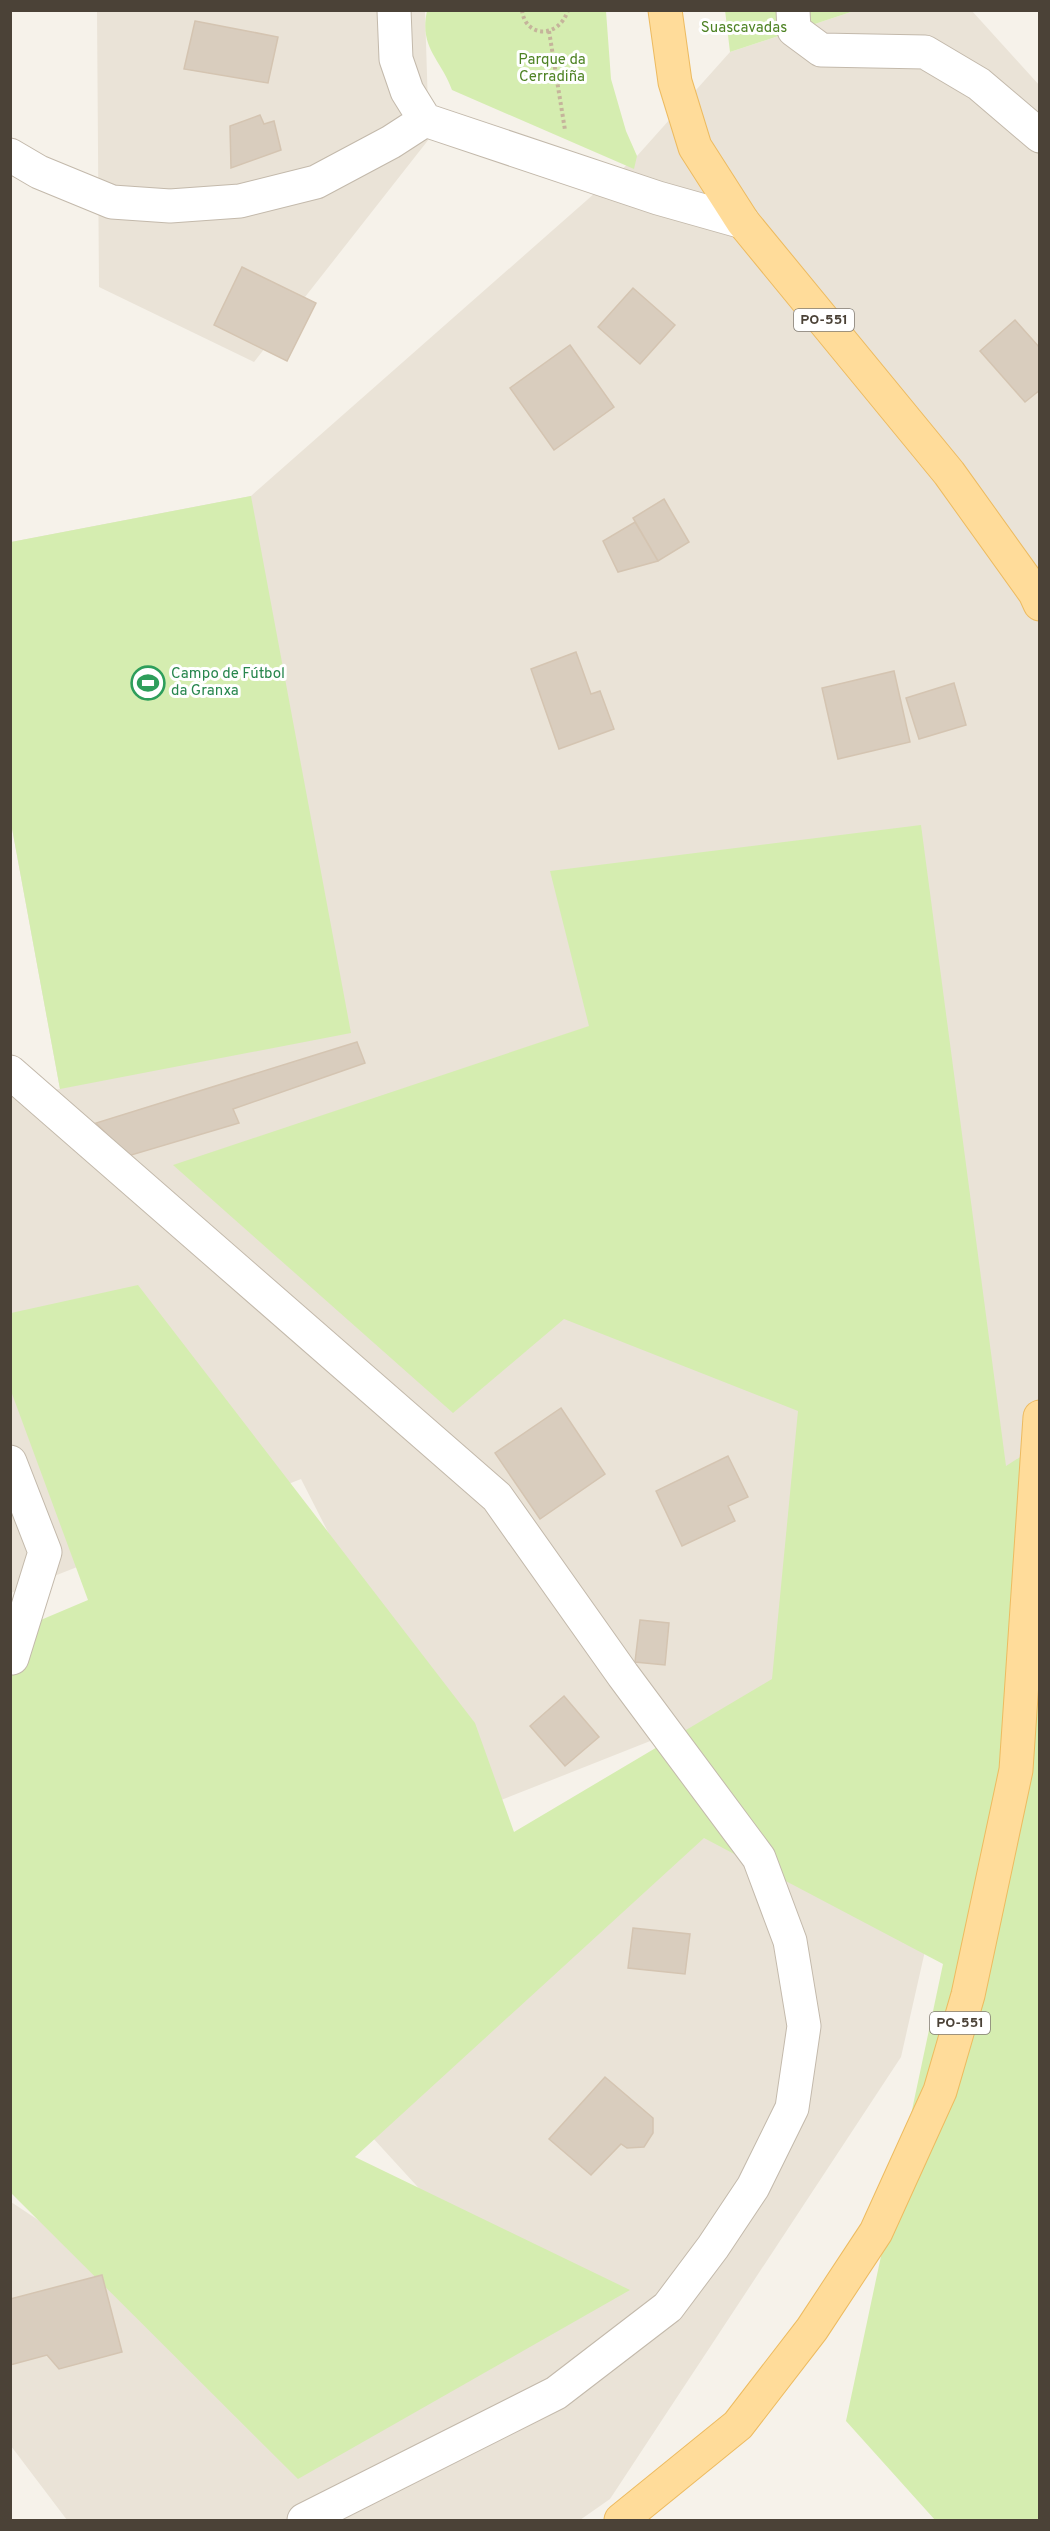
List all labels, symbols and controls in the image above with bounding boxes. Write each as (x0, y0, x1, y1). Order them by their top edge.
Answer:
park label: Suascavadas (701, 19, 787, 38)
park label: Parque da Cerradiña (518, 51, 586, 87)
road number: PO-551 (794, 309, 854, 331)
sports icon: Campo de Fútbol da Granxa (130, 665, 166, 701)
place label: Campo de Fútbol da Granxa (171, 665, 285, 701)
road number: PO-551 (930, 2012, 990, 2034)

